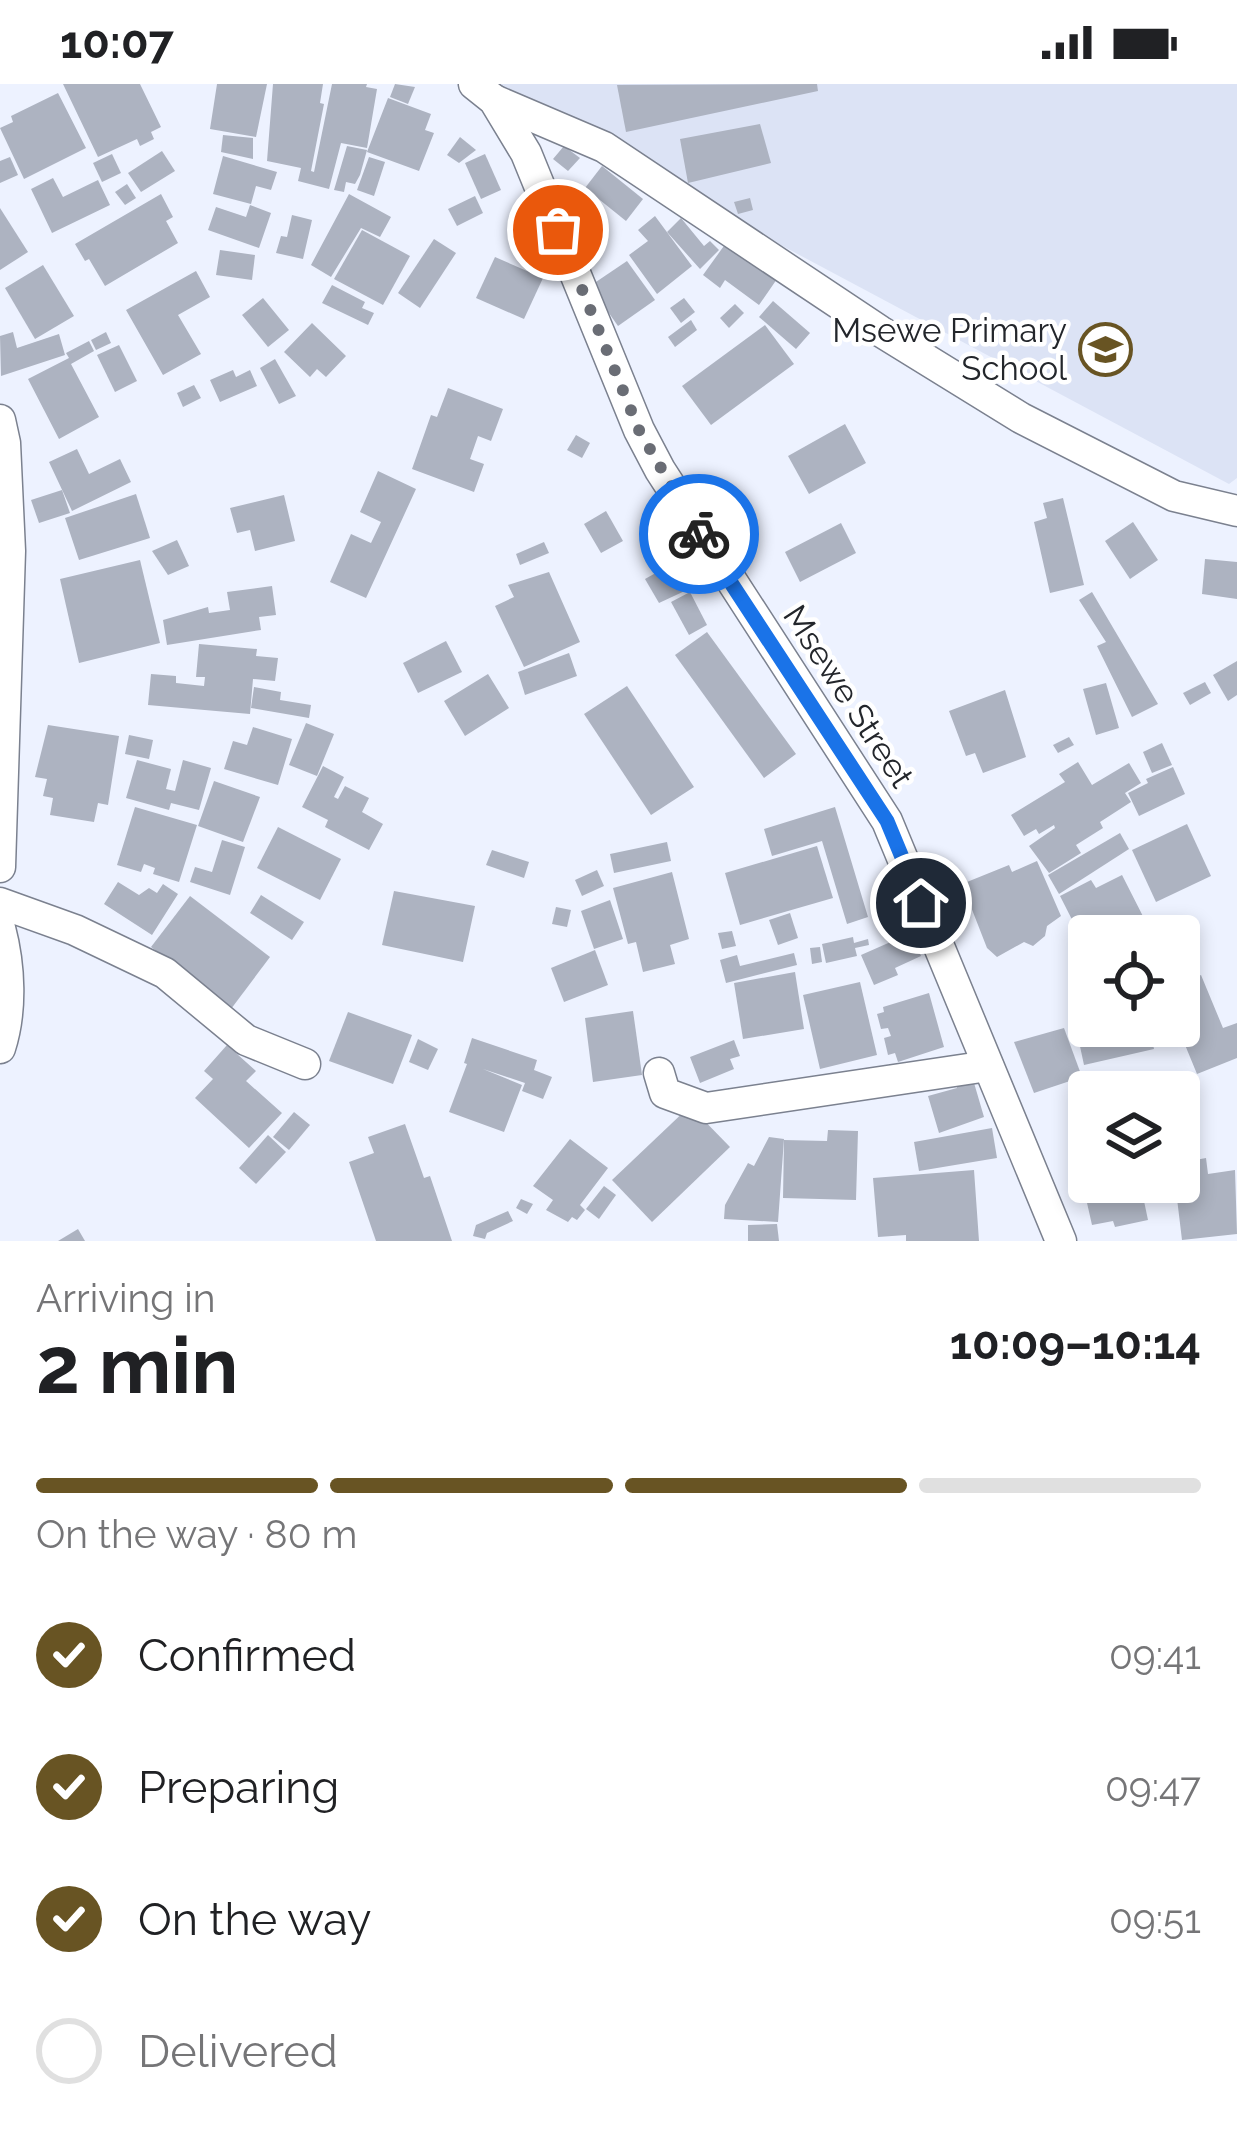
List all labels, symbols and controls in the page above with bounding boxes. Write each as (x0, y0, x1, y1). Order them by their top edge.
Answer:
text: 10:07 (60, 16, 174, 69)
pin (507, 179, 609, 281)
icon: bag (525, 197, 591, 263)
place label: Msewe Primary School (832, 311, 1068, 388)
school or university icon: Msewe Primary School (1078, 321, 1134, 377)
courier (639, 474, 759, 594)
icon: bike (666, 501, 732, 567)
street label: Msewe Street (775, 598, 922, 795)
pin (870, 852, 972, 954)
icon: home (888, 870, 954, 936)
map controls (1068, 915, 1200, 1203)
button: locate (1068, 915, 1200, 1047)
button: layers (1068, 1071, 1200, 1203)
text: Arriving in (36, 1275, 216, 1321)
text: 10:09–10:14 (950, 1317, 1201, 1370)
text: 2 min (36, 1320, 238, 1411)
text: On the way · 80 m (36, 1511, 357, 1557)
icon: check (36, 1622, 102, 1688)
text: Confirmed (138, 1629, 356, 1682)
text: 09:41 (1109, 1632, 1201, 1678)
icon: check (36, 1754, 102, 1820)
text: Preparing (138, 1761, 339, 1814)
text: 09:47 (1105, 1764, 1201, 1810)
icon: check (36, 1886, 102, 1952)
text: On the way (138, 1893, 372, 1946)
text: 09:51 (1109, 1896, 1201, 1942)
text: Delivered (138, 2025, 338, 2078)

